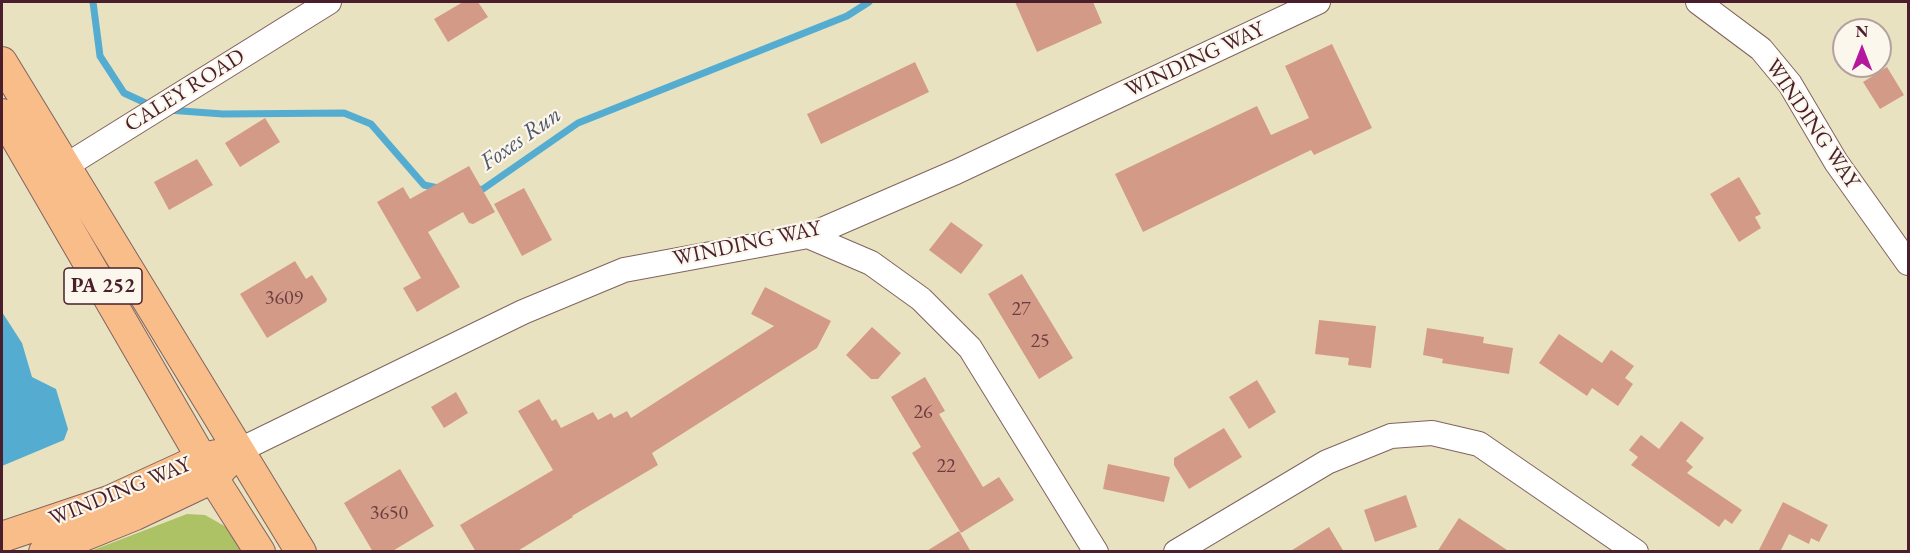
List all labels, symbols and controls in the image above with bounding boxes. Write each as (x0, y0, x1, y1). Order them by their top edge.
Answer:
street label: WINDING WAY (1121, 16, 1269, 104)
north arrow (1832, 18, 1892, 78)
text: N (1856, 21, 1868, 42)
street label: CALEY ROAD (120, 44, 250, 138)
street label: WINDING WAY (1759, 54, 1865, 194)
water label: Foxes Run (475, 101, 567, 177)
street label: WINDING WAY (671, 215, 823, 273)
road number: PA 252 (64, 268, 142, 304)
house number: 3609 (265, 287, 303, 311)
house number: 27 (1011, 298, 1031, 322)
house number: 25 (1030, 330, 1050, 354)
house number: 26 (913, 401, 933, 425)
street label: WINDING WAY (45, 452, 195, 532)
house number: 22 (936, 455, 956, 479)
house number: 3650 (370, 502, 408, 526)

